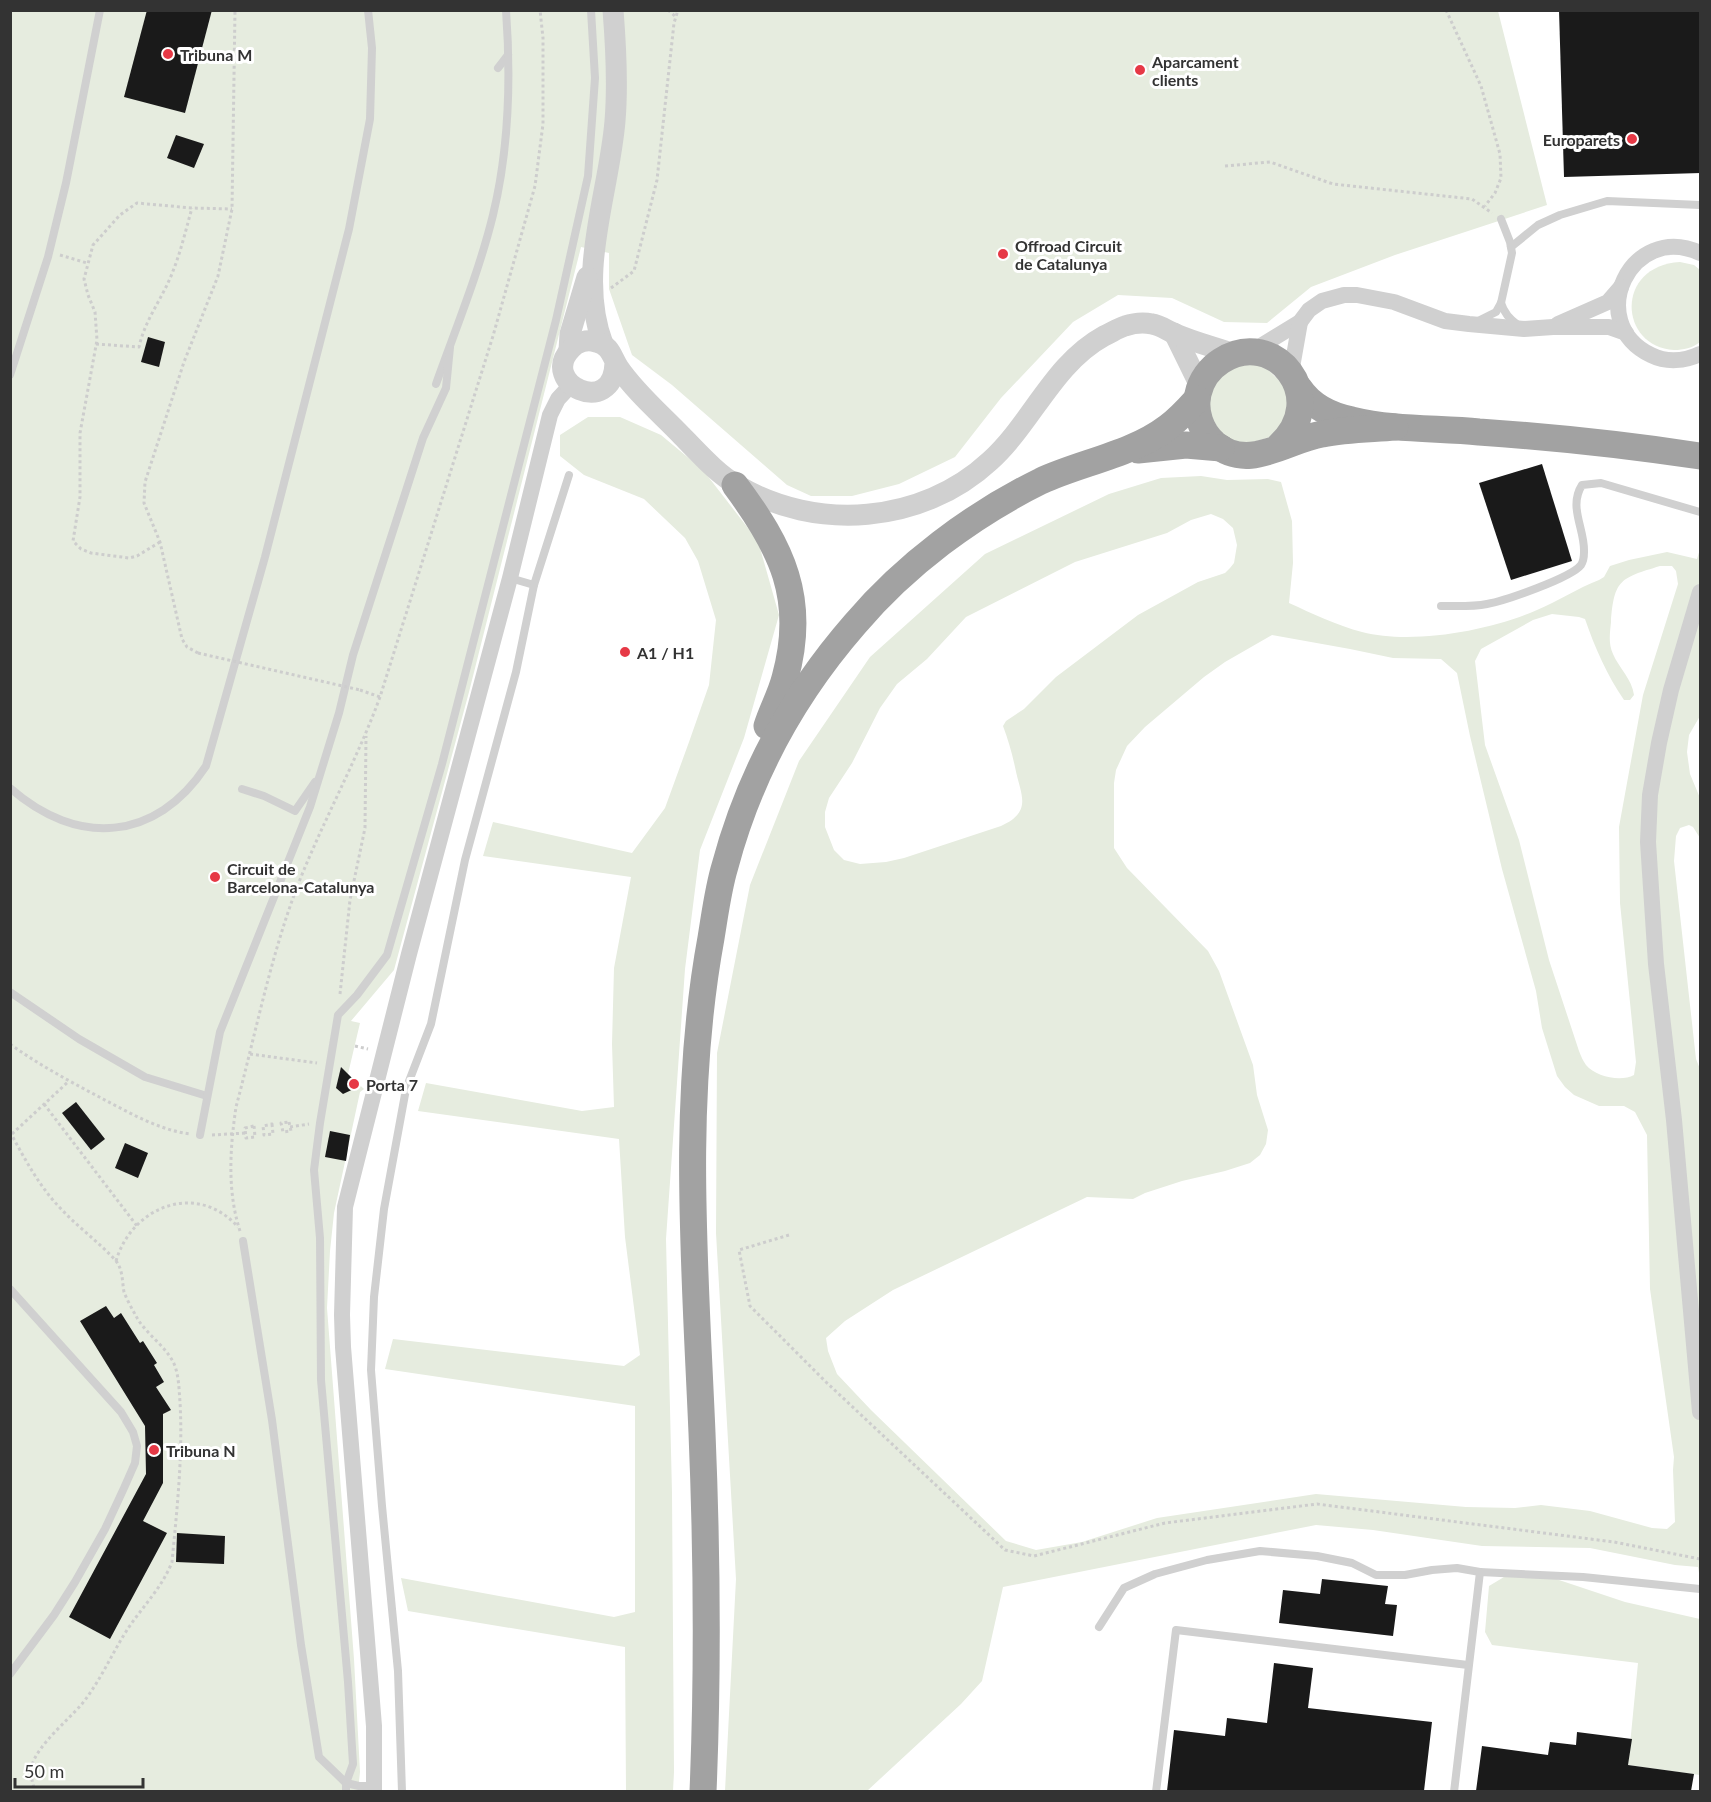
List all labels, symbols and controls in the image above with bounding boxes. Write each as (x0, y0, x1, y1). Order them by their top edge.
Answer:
place label: Tribuna M (180, 45, 252, 64)
marker: Tribuna M (161, 47, 175, 61)
place label: Aparcament clients (1151, 52, 1239, 89)
marker: Aparcament clients (1133, 63, 1147, 77)
place label: Europarets (1543, 130, 1620, 149)
marker: Europarets (1625, 132, 1639, 146)
place label: Offroad Circuit de Catalunya (1015, 236, 1122, 273)
marker: Offroad Circuit de Catalunya (996, 247, 1010, 261)
place label: A1 / H1 (636, 643, 694, 662)
marker: A1 / H1 (618, 645, 632, 659)
place label: Circuit de Barcelona-Catalunya (227, 859, 375, 896)
marker: Circuit de Barcelona-Catalunya (208, 870, 222, 884)
place label: Porta 7 (366, 1075, 418, 1094)
marker: Porta 7 (347, 1077, 361, 1091)
place label: Tribuna N (166, 1441, 235, 1460)
marker: Tribuna N (147, 1443, 161, 1457)
scale bar (15, 1751, 142, 1789)
text: 50 m (24, 1760, 64, 1782)

